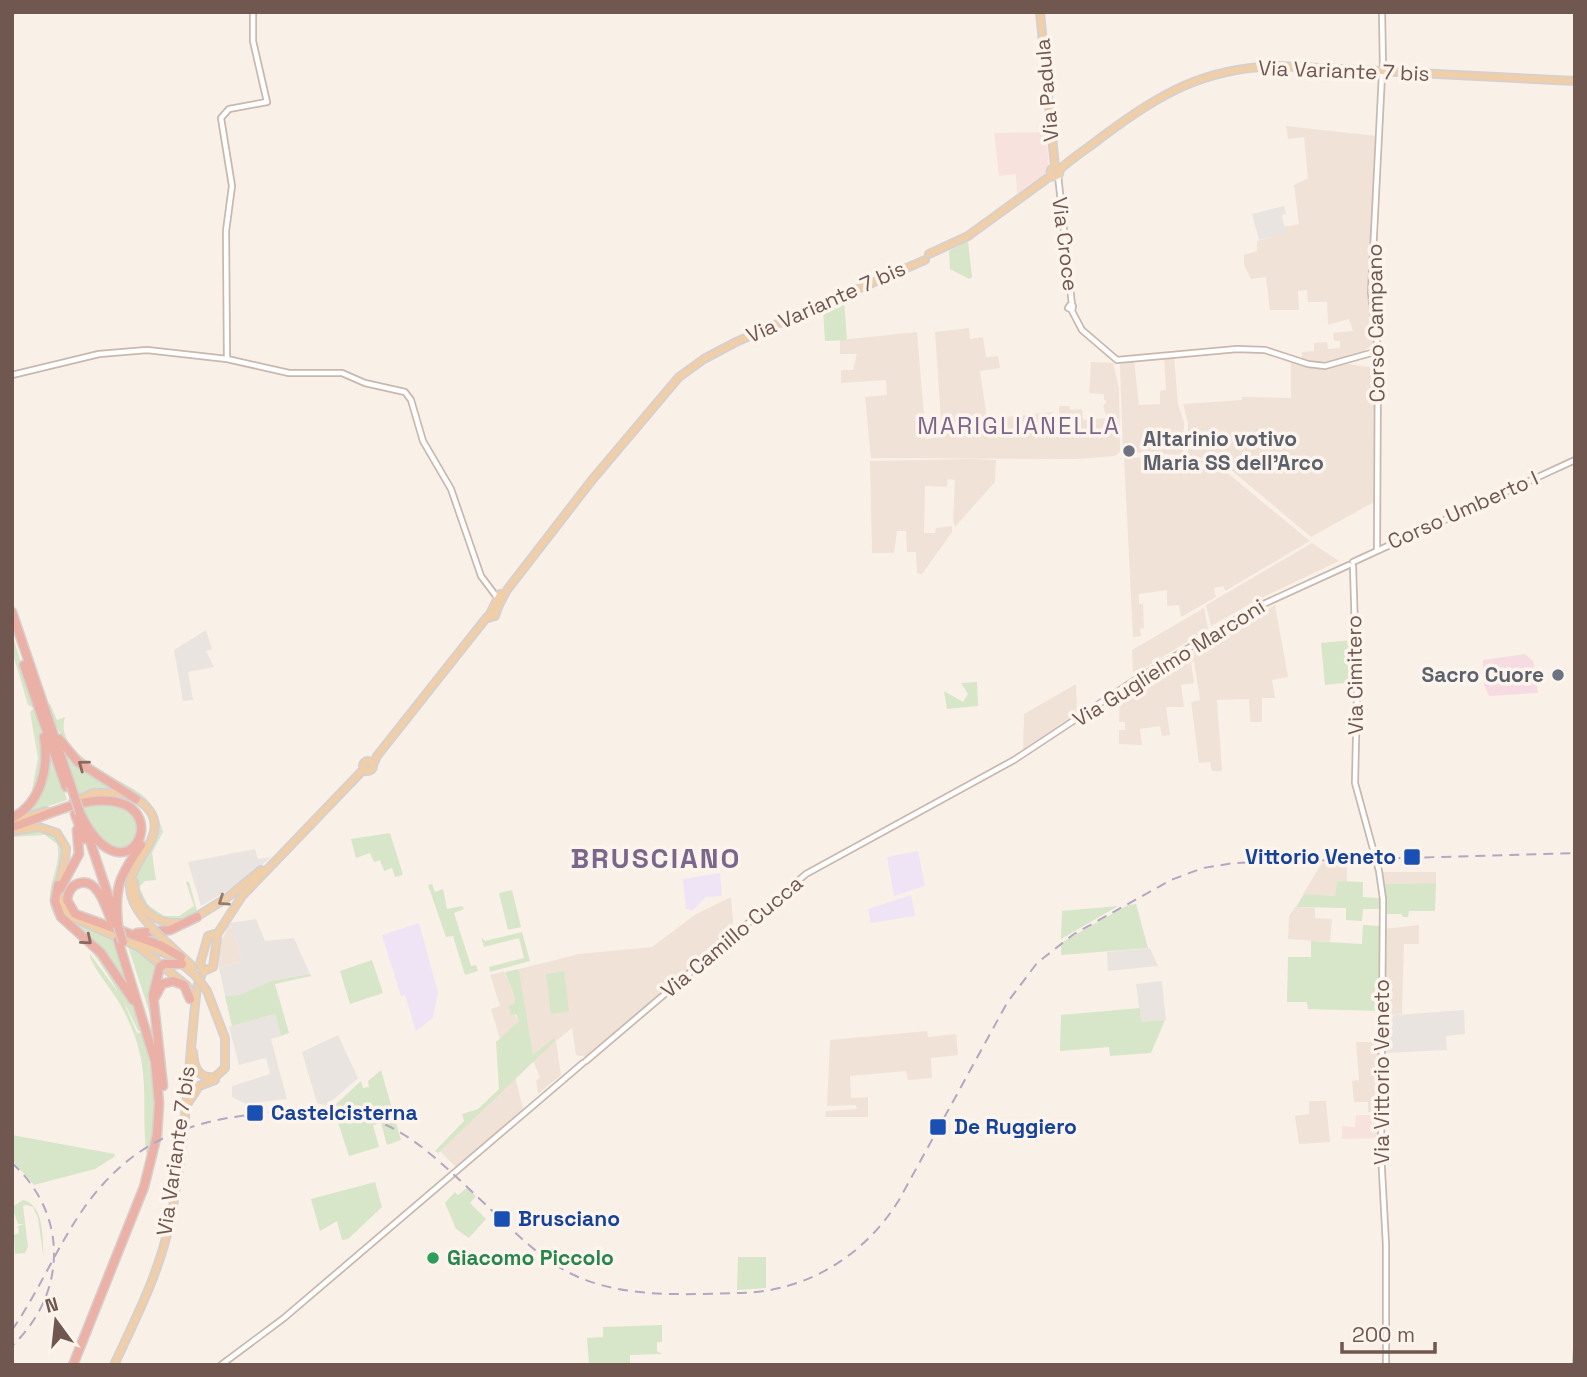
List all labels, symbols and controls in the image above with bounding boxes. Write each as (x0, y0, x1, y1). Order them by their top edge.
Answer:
street label: Via Padula (1029, 37, 1064, 143)
street label: Via Variante 7 bis (1258, 54, 1430, 87)
street label: Via Croce (1046, 195, 1085, 293)
street label: Corso Campano (1361, 243, 1390, 403)
street label: Via Variante 7 bis (742, 254, 910, 349)
district label: MARIGLIANELLA (917, 410, 1121, 441)
place label: Altarinio votivo Maria SS dell'Arco (1143, 425, 1324, 476)
marker: Altarinio votivo Maria SS dell'Arco (1121, 443, 1137, 459)
street label: Corso Umberto I (1383, 464, 1542, 555)
street label: Via Guglielmo Marconi (1068, 592, 1270, 733)
street label: Via Cimitero (1340, 615, 1369, 735)
place label: Sacro Cuore (1422, 661, 1544, 688)
marker: Sacro Cuore (1550, 667, 1566, 683)
one-way arrow (78, 760, 91, 773)
district label: BRUSCIANO (571, 840, 741, 876)
place label: Vittorio Veneto (1245, 843, 1396, 870)
marker: Vittorio Veneto (1402, 847, 1422, 867)
street label: Via Camillo Cucca (655, 870, 808, 1004)
one-way arrow (218, 892, 231, 905)
one-way arrow (78, 932, 91, 944)
street label: Via Vittorio Veneto (1368, 979, 1395, 1165)
street label: Via Variante 7 bis (150, 1064, 201, 1238)
place label: Castelcisterna (271, 1099, 418, 1126)
marker: Castelcisterna (245, 1103, 265, 1123)
place label: De Ruggiero (954, 1113, 1077, 1140)
marker: De Ruggiero (928, 1117, 948, 1137)
place label: Brusciano (518, 1205, 620, 1232)
marker: Brusciano (492, 1209, 512, 1229)
place label: Giacomo Piccolo (447, 1244, 614, 1271)
marker: Giacomo Piccolo (425, 1250, 441, 1266)
north arrow (21, 1286, 91, 1356)
text: N (42, 1291, 61, 1319)
scale bar (1342, 1310, 1435, 1354)
text: 200 m (1352, 1321, 1415, 1348)

